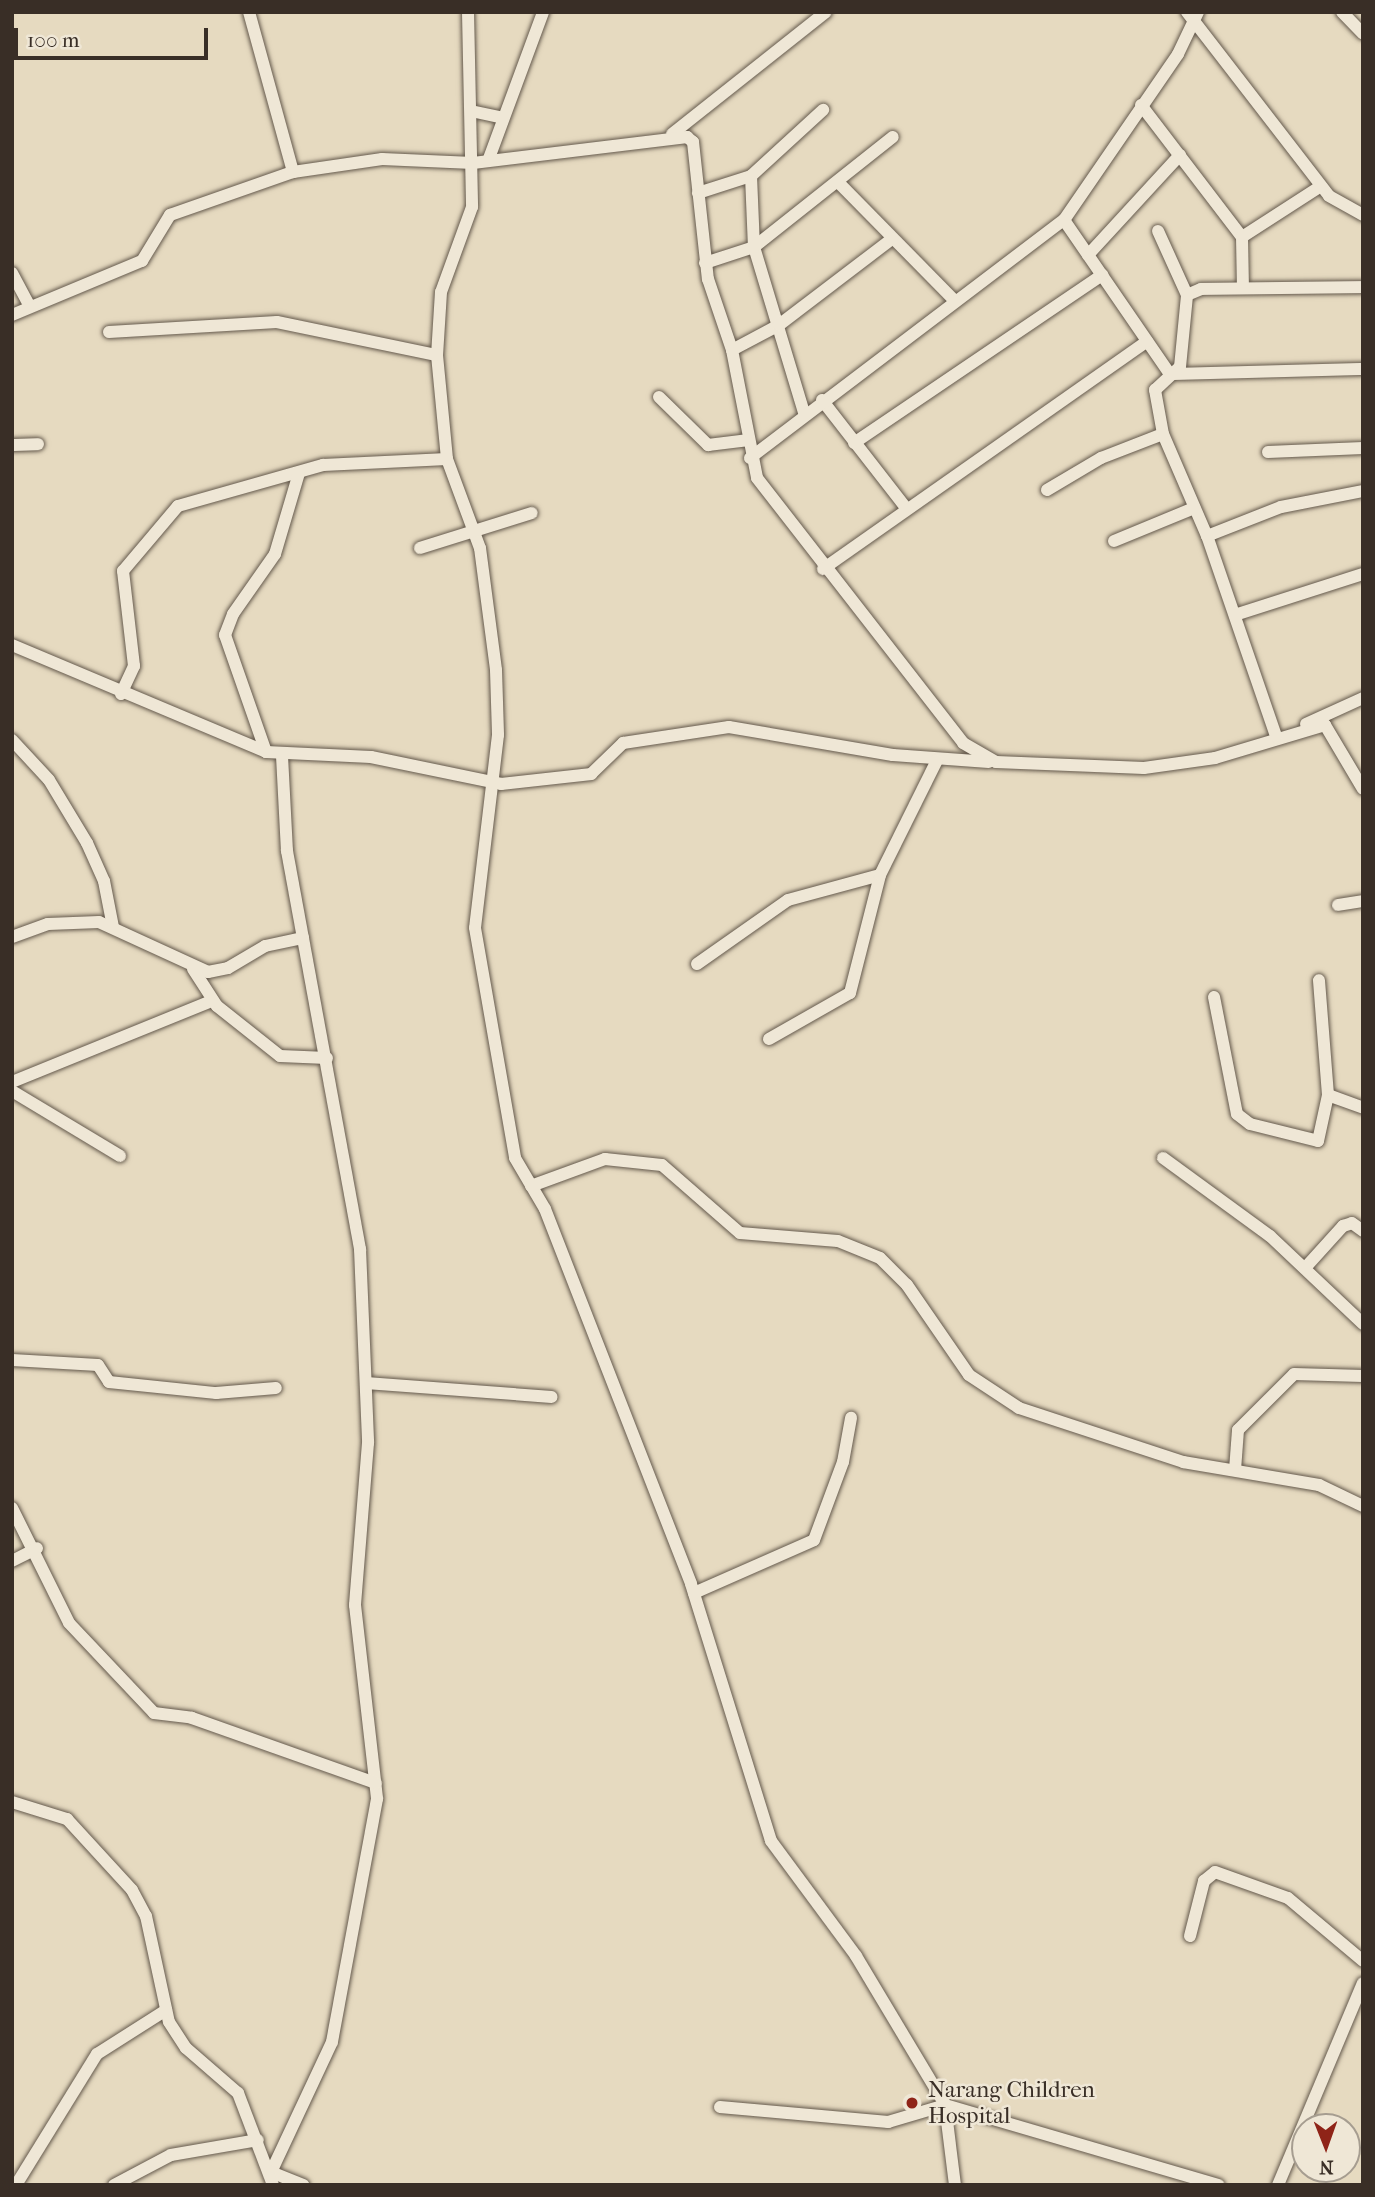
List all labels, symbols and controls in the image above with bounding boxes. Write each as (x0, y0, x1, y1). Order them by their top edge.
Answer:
scale bar (18, 14, 212, 58)
text: 100 m (27, 28, 80, 52)
place label: Narang Children Hospital (928, 2076, 1095, 2130)
marker: Narang Children Hospital (902, 2093, 922, 2113)
north arrow (1291, 2113, 1361, 2183)
text: N (1319, 2156, 1334, 2178)

